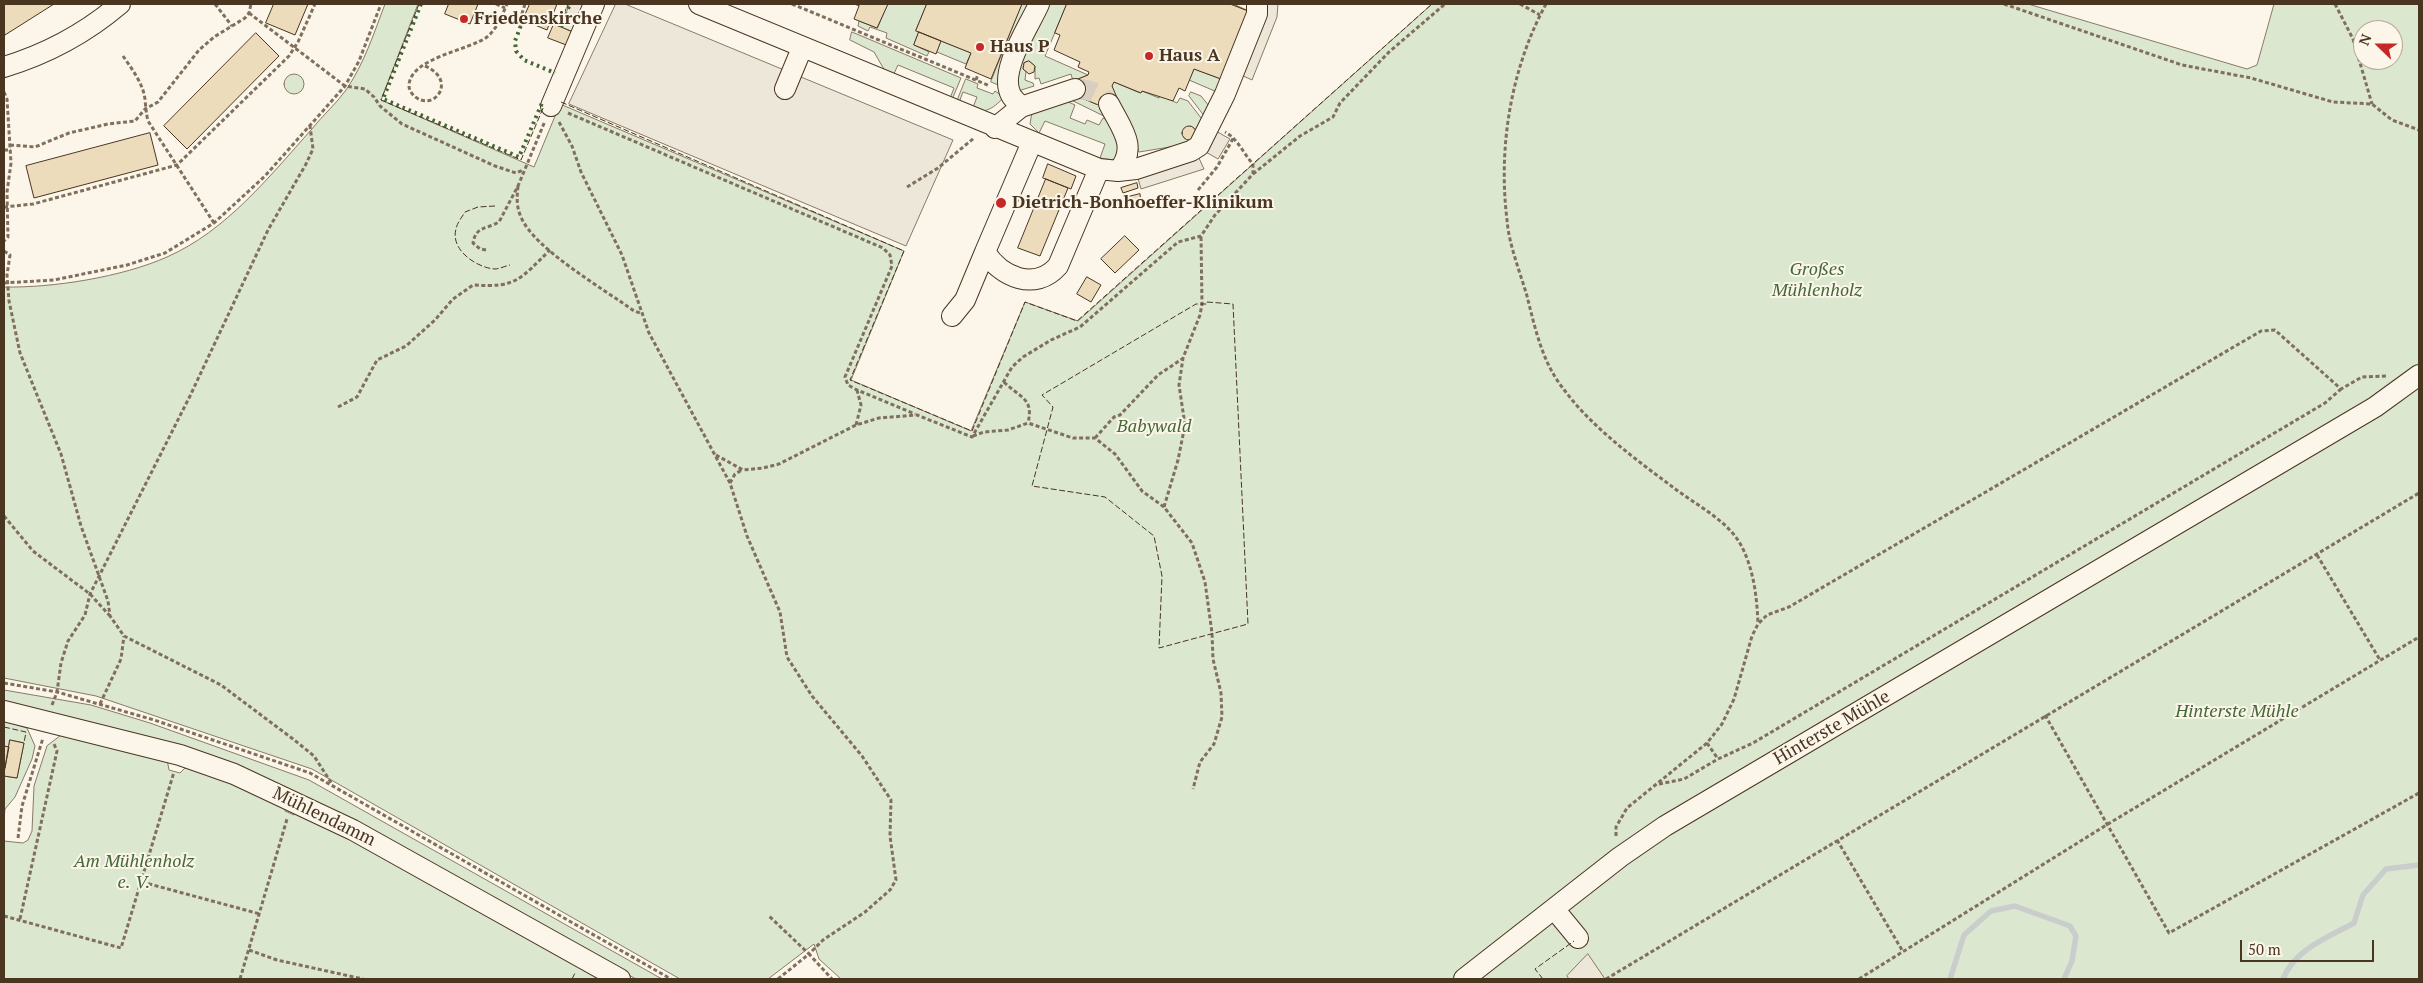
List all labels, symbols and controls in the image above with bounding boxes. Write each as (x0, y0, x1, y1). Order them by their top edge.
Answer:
place label: Friedenskirche (474, 8, 602, 30)
marker: Friedenskirche (458, 13, 470, 25)
north arrow (2353, 20, 2403, 70)
text: N (2354, 31, 2375, 48)
place label: Haus P (990, 36, 1050, 58)
marker: Haus P (974, 41, 986, 53)
place label: Haus A (1159, 45, 1220, 67)
marker: Haus A (1143, 50, 1155, 62)
place label: Dietrich-Bonhoeffer-Klinikum (1012, 192, 1273, 214)
marker: Dietrich-Bonhoeffer-Klinikum (994, 196, 1008, 210)
park label: Großes Mühlenholz (1772, 259, 1862, 302)
park label: Babywald (1117, 416, 1191, 438)
street label: Hinterste Mühle (1770, 686, 1894, 770)
park label: Hinterste Mühle (2175, 701, 2299, 723)
street label: Mühlendamm (269, 783, 379, 851)
park label: Am Mühlenholz e. V. (74, 851, 194, 894)
scale bar (2243, 930, 2377, 962)
text: 50 m (2248, 939, 2281, 959)

